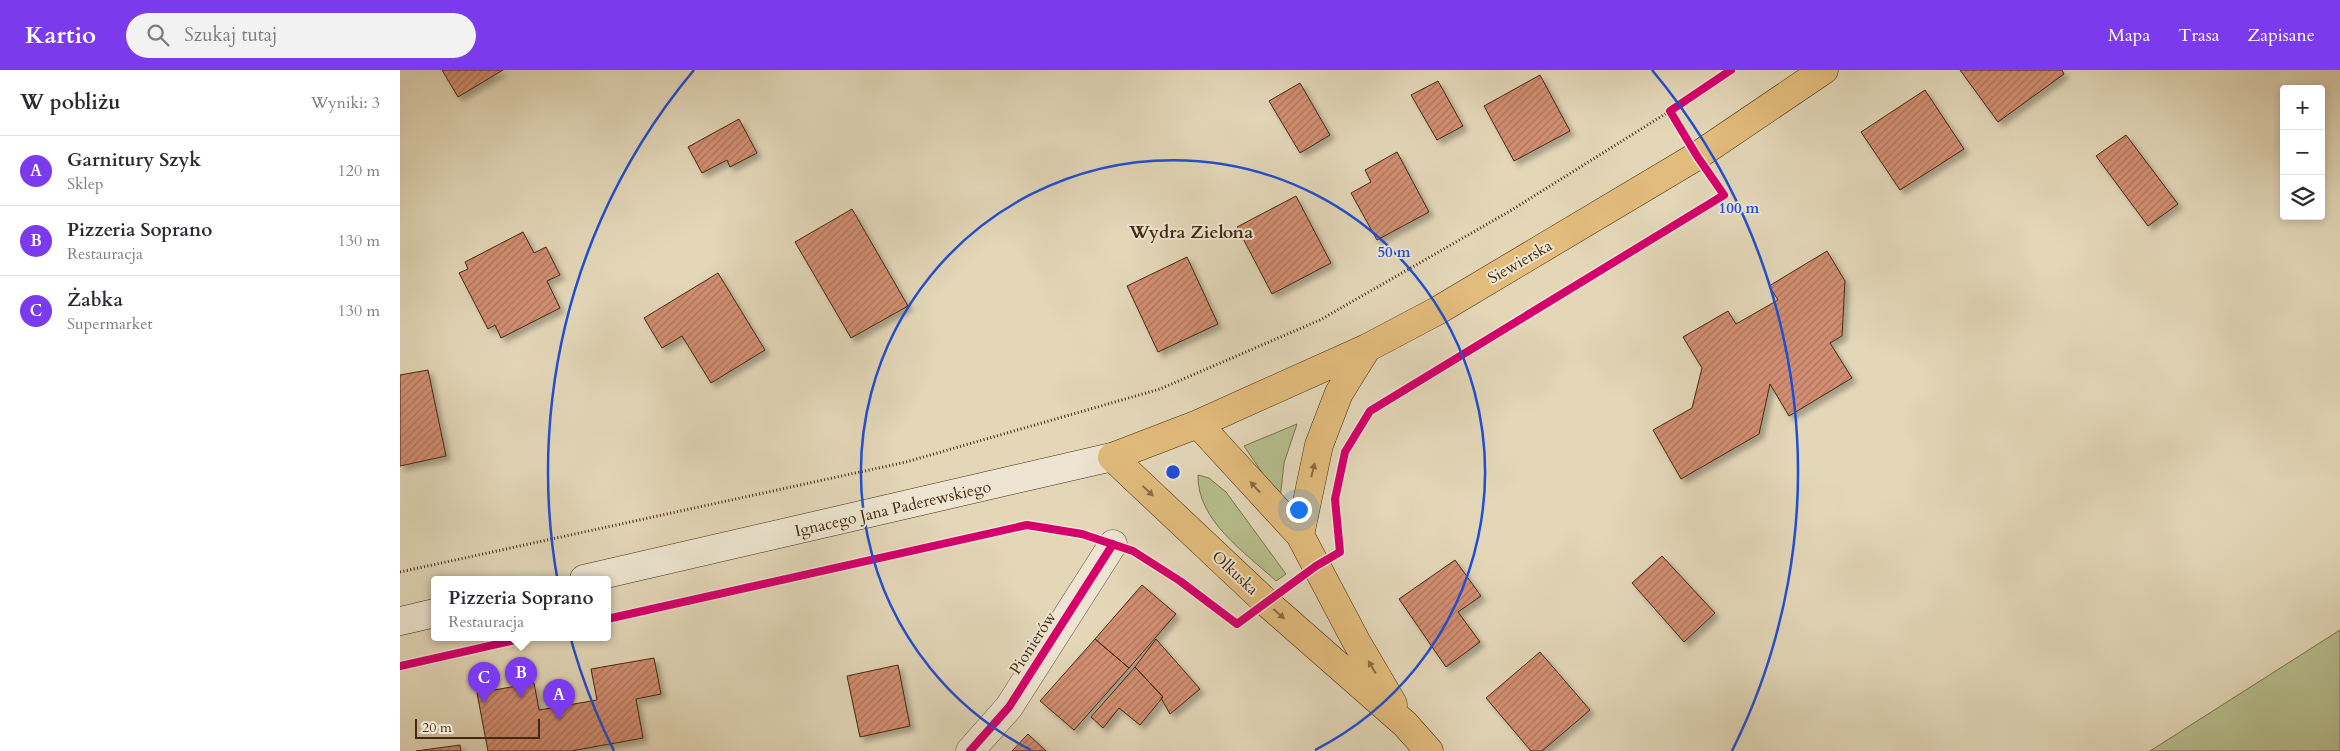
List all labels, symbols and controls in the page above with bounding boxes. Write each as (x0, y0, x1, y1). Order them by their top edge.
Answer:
search box (126, 13, 476, 58)
text: Kartio (25, 19, 96, 52)
icon: search (144, 21, 172, 49)
text: Szukaj tutaj (184, 22, 277, 48)
text: Mapa (2108, 23, 2150, 48)
text: Trasa (2178, 23, 2220, 48)
text: Zapisane (2248, 23, 2315, 48)
map controls (2280, 85, 2325, 220)
button: + (2280, 85, 2325, 130)
text: W pobliżu (20, 88, 121, 117)
text: Wyniki: 3 (311, 92, 380, 114)
button: − (2280, 130, 2325, 175)
text: Garnitury Szyk (67, 147, 201, 173)
text: A (30, 160, 42, 182)
text: 120 m (338, 160, 380, 182)
text: Sklep (67, 173, 103, 195)
button: layers (2280, 175, 2325, 220)
text: 100 m (1719, 198, 1760, 218)
text: Pizzeria Soprano (67, 217, 212, 243)
district label: Wydra Zielona (1128, 220, 1253, 245)
text: B (30, 230, 42, 252)
text: 130 m (338, 230, 380, 252)
street label: Siewierska (1484, 235, 1556, 289)
text: 50 m (1377, 242, 1411, 262)
text: Restauracja (67, 243, 143, 265)
text: Żabka (67, 287, 123, 313)
text: C (30, 300, 42, 322)
text: 130 m (338, 300, 380, 322)
text: Supermarket (67, 313, 153, 335)
centre of rings (1164, 463, 1182, 481)
one-way arrow (1309, 463, 1317, 478)
street label: Ignacego Jana Paderewskiego (793, 476, 994, 542)
one-way arrow (1250, 480, 1261, 493)
one-way arrow (1141, 485, 1153, 497)
your location (1286, 497, 1312, 523)
street label: Olkuska (1207, 546, 1263, 600)
popup (431, 576, 611, 641)
text: Pizzeria Soprano (448, 585, 594, 611)
street label: Pionierów (1004, 607, 1062, 679)
one-way arrow (1273, 608, 1286, 619)
text: Restauracja (448, 611, 524, 633)
pin: B (505, 657, 537, 698)
one-way arrow (1367, 661, 1376, 674)
pin: C (468, 662, 500, 703)
pin: A (543, 679, 575, 720)
scale bar (415, 716, 540, 739)
text: 20 m (422, 718, 452, 737)

